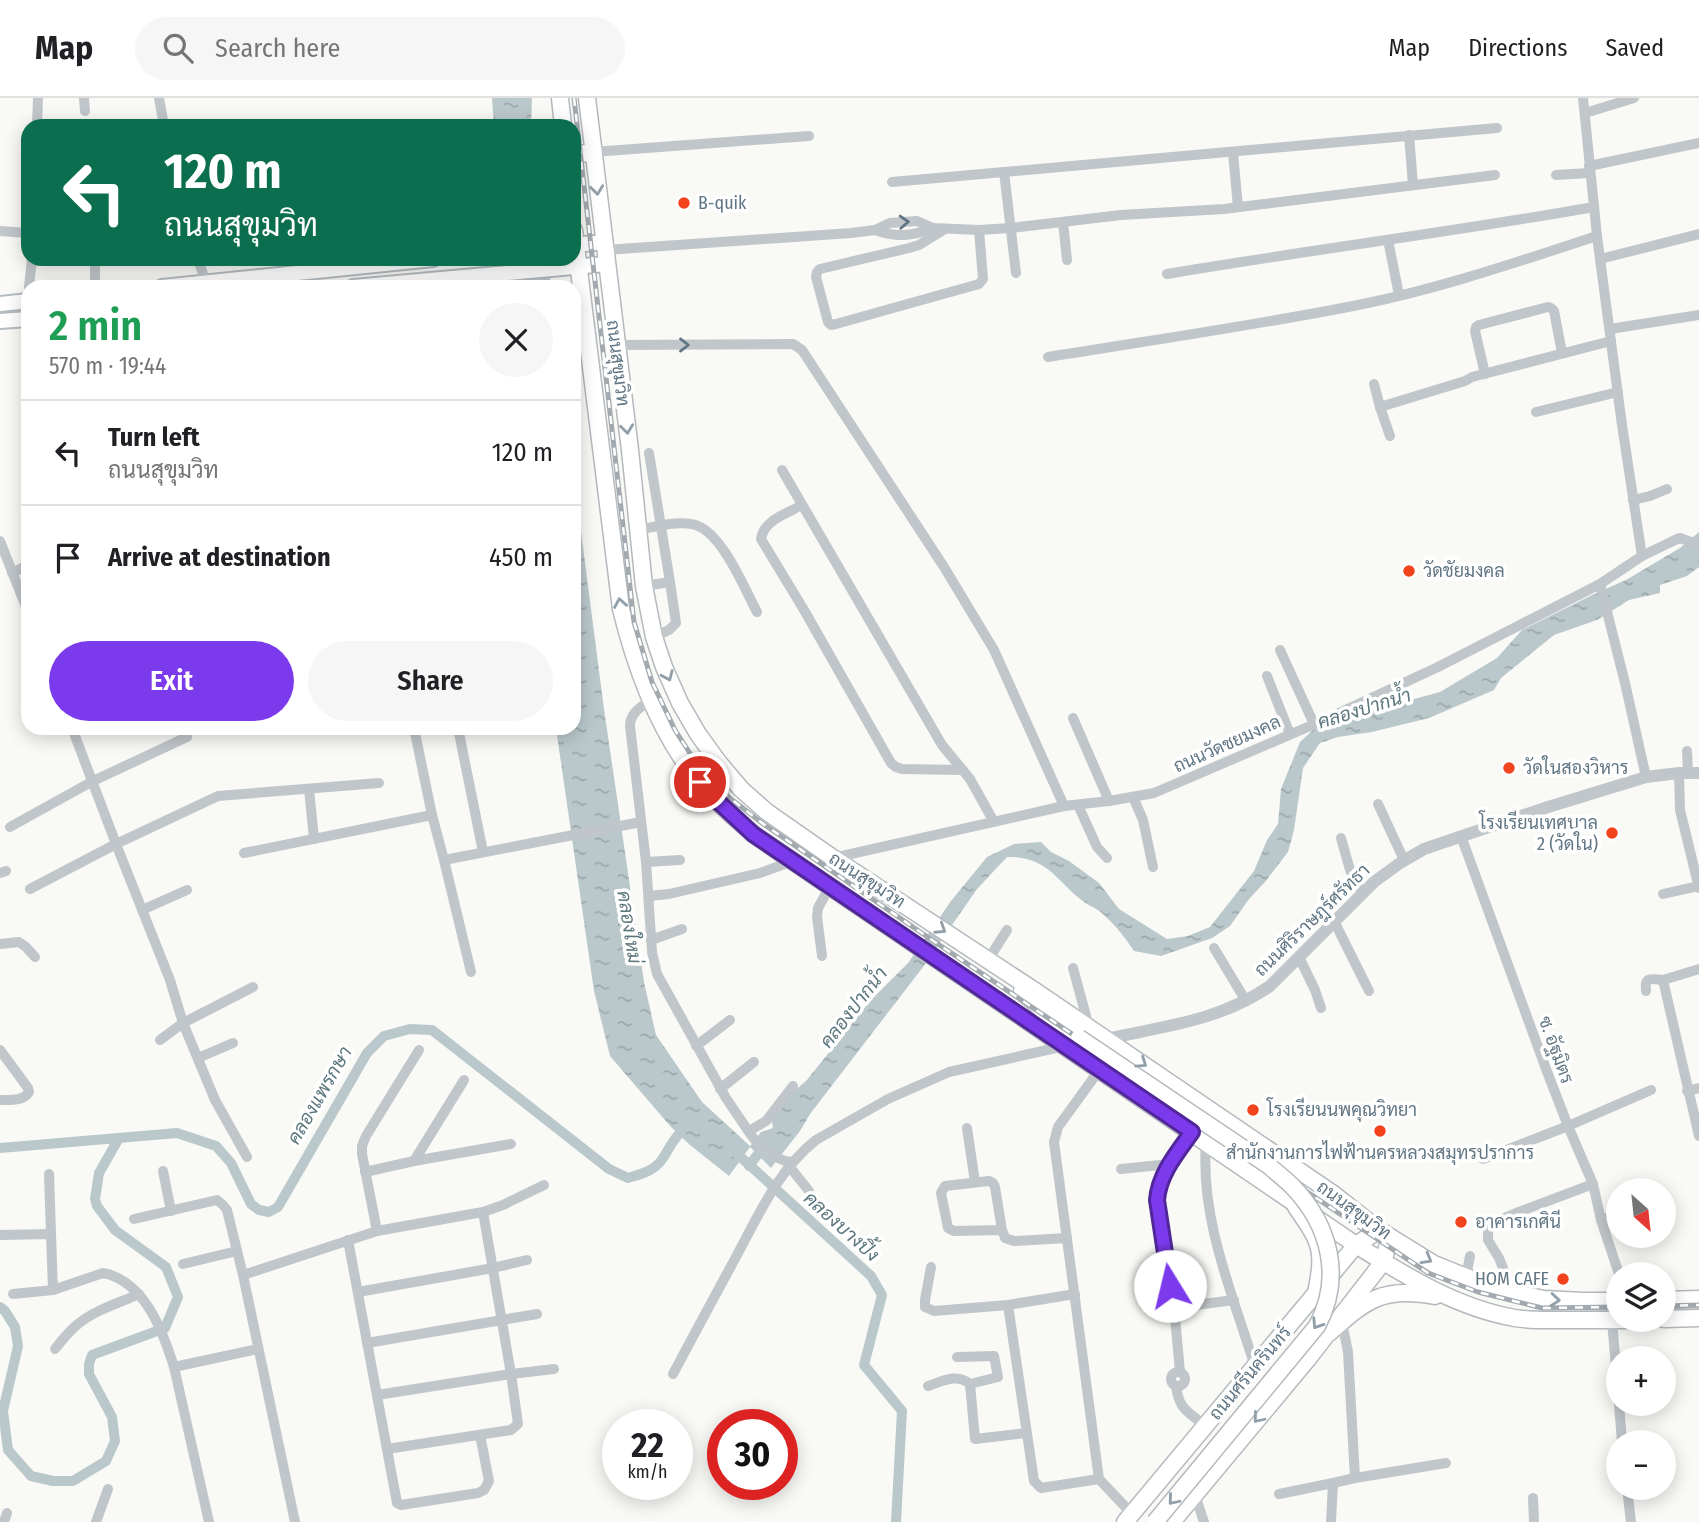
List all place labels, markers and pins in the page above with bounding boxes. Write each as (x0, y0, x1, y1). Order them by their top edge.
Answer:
place label: B-quik (698, 192, 747, 214)
marker: B-quik (676, 195, 692, 211)
place label: วัดชัยมงคล (1423, 560, 1505, 582)
marker: วัดชัยมงคล (1401, 563, 1417, 579)
pin (670, 752, 730, 812)
place label: วัดในสองวิหาร (1523, 755, 1629, 779)
marker: วัดในสองวิหาร (1501, 760, 1517, 776)
place label: โรงเรียนเทศบาล 2 (วัดใน) (1478, 810, 1598, 855)
marker: โรงเรียนเทศบาล 2 (วัดใน) (1604, 825, 1620, 841)
place label: โรงเรียนนพคุณวิทยา (1266, 1097, 1417, 1122)
marker: โรงเรียนนพคุณวิทยา (1245, 1102, 1261, 1118)
marker: สำนักงานการไฟฟ้านครหลวงสมุทรปราการ (1372, 1123, 1388, 1139)
place label: สำนักงานการไฟฟ้านครหลวงสมุทรปราการ (1226, 1140, 1534, 1165)
place label: อาคารเกศินี (1475, 1209, 1561, 1233)
marker: อาคารเกศินี (1453, 1214, 1469, 1230)
place label: HOM CAFE (1475, 1268, 1549, 1290)
marker: HOM CAFE (1555, 1271, 1571, 1287)

